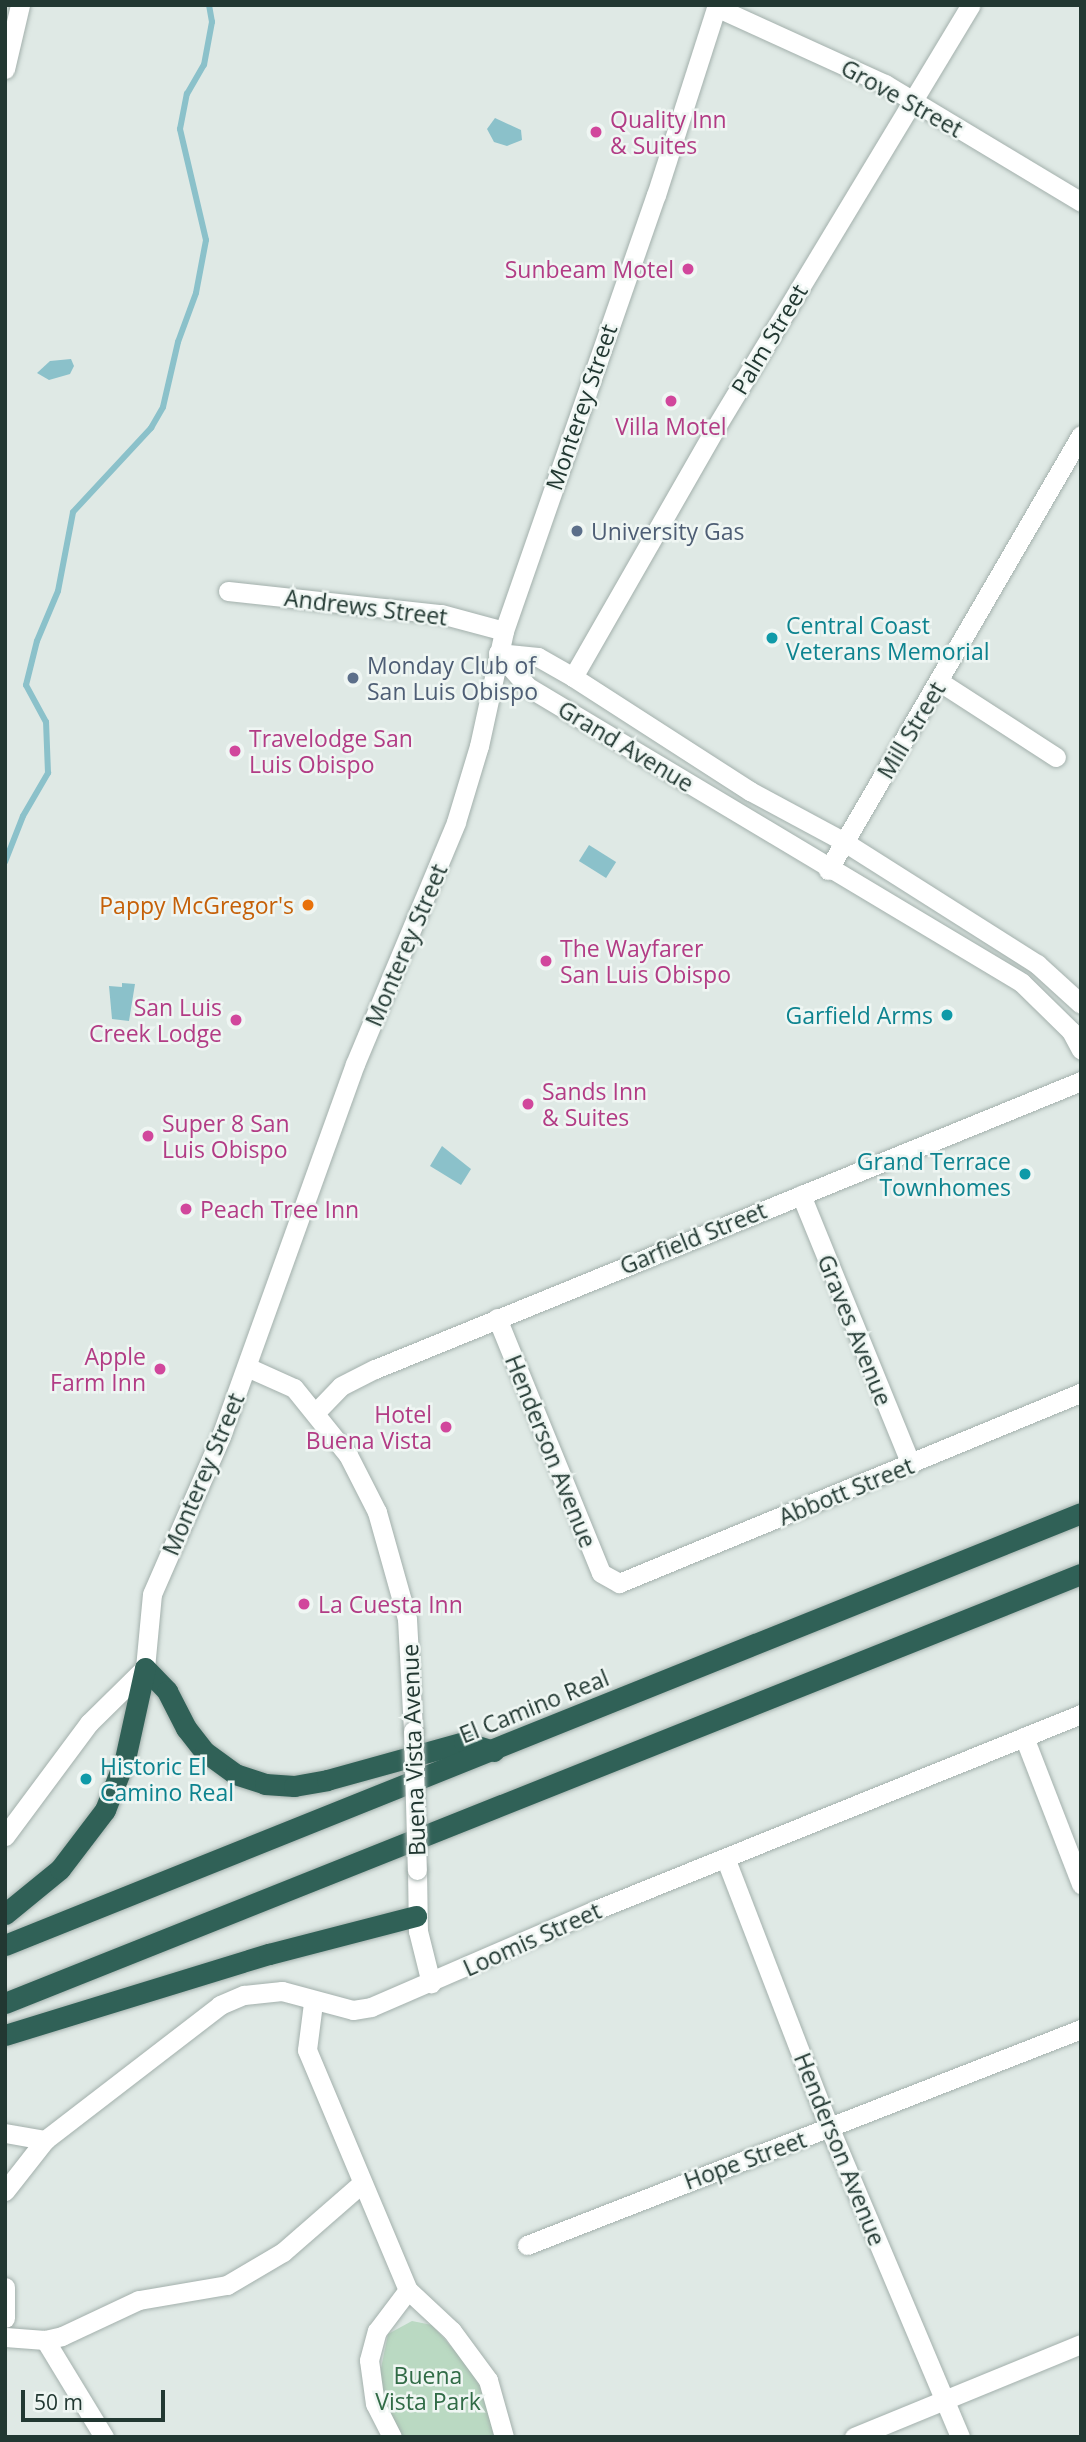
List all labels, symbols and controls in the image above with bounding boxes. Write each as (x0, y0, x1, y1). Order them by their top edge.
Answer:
street label: Grove Street (836, 53, 968, 143)
place label: Quality Inn & Suites (610, 105, 727, 159)
marker: Quality Inn & Suites (588, 124, 604, 140)
place label: Sunbeam Motel (505, 255, 674, 283)
marker: Sunbeam Motel (680, 261, 696, 277)
street label: Palm Street (725, 279, 813, 399)
street label: Monterey Street (540, 320, 622, 494)
marker: Villa Motel (663, 393, 679, 409)
place label: Villa Motel (615, 412, 727, 440)
place label: University Gas (591, 517, 744, 545)
marker: University Gas (569, 523, 585, 539)
street label: Andrews Street (283, 583, 449, 631)
place label: Central Coast Veterans Memorial (786, 611, 989, 665)
marker: Central Coast Veterans Memorial (764, 630, 780, 646)
place label: Monday Club of San Luis Obispo (367, 651, 538, 705)
marker: Monday Club of San Luis Obispo (345, 670, 361, 686)
street label: Mill Street (871, 676, 951, 784)
street label: Grand Avenue (553, 695, 699, 797)
place label: Travelodge San Luis Obispo (249, 724, 413, 778)
marker: Travelodge San Luis Obispo (227, 743, 243, 759)
street label: Monterey Street (359, 860, 453, 1030)
place label: Pappy McGregor's (99, 891, 294, 919)
marker: Pappy McGregor's (300, 897, 316, 913)
place label: The Wayfarer San Luis Obispo (560, 934, 731, 988)
marker: The Wayfarer San Luis Obispo (538, 953, 554, 969)
place label: San Luis Creek Lodge (89, 993, 222, 1047)
place label: Garfield Arms (786, 1001, 933, 1029)
marker: Garfield Arms (939, 1007, 955, 1023)
marker: San Luis Creek Lodge (228, 1012, 244, 1028)
place label: Sands Inn & Suites (542, 1077, 647, 1131)
marker: Sands Inn & Suites (520, 1096, 536, 1112)
place label: Super 8 San Luis Obispo (162, 1109, 290, 1163)
marker: Super 8 San Luis Obispo (140, 1128, 156, 1144)
place label: Grand Terrace Townhomes (857, 1147, 1011, 1201)
marker: Grand Terrace Townhomes (1017, 1166, 1033, 1182)
place label: Peach Tree Inn (200, 1195, 359, 1223)
street label: Garfield Street (616, 1196, 770, 1280)
marker: Peach Tree Inn (178, 1201, 194, 1217)
street label: Graves Avenue (812, 1251, 898, 1409)
place label: Apple Farm Inn (50, 1342, 146, 1396)
street label: Henderson Avenue (500, 1351, 602, 1551)
marker: Apple Farm Inn (152, 1361, 168, 1377)
street label: Monterey Street (156, 1389, 250, 1559)
place label: Hotel Buena Vista (306, 1400, 432, 1454)
marker: Hotel Buena Vista (438, 1419, 454, 1435)
street label: Abbott Street (774, 1451, 918, 1531)
place label: La Cuesta Inn (318, 1590, 463, 1618)
marker: La Cuesta Inn (296, 1596, 312, 1612)
street label: Buena Vista Avenue (396, 1643, 430, 1857)
street label: El Camino Real (455, 1664, 613, 1748)
place label: Historic El Camino Real (100, 1752, 234, 1806)
marker: Historic El Camino Real (78, 1771, 94, 1787)
street label: Loomis Street (459, 1896, 605, 1982)
street label: Henderson Avenue (789, 2049, 891, 2249)
street label: Hope Street (680, 2125, 810, 2195)
park label: Buena Vista Park (375, 2361, 481, 2415)
scale bar (24, 2376, 168, 2420)
text: 50 m (34, 2388, 83, 2416)

